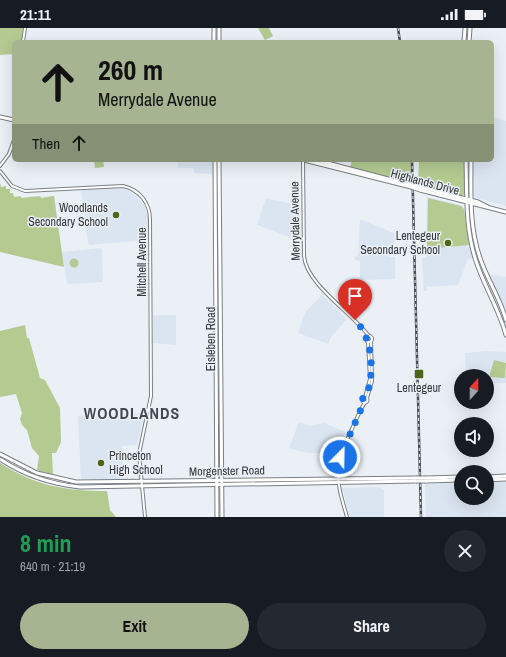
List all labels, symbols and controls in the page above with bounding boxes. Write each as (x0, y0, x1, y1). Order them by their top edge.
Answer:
text: 21:11 (20, 4, 51, 25)
text: 260 m (98, 51, 163, 89)
icon: ahead (32, 56, 84, 108)
text: Merrydale Avenue (98, 87, 217, 112)
icon: ahead (68, 132, 90, 154)
text: Then (32, 133, 60, 154)
street label: Highlands Drive (389, 165, 461, 199)
street label: Merrydale Avenue (286, 181, 304, 261)
place label: Woodlands Secondary School (28, 200, 108, 230)
marker: Woodlands Secondary School (111, 210, 121, 220)
street label: Mitchell Avenue (134, 227, 150, 297)
place label: Lentegeur Secondary School (360, 228, 441, 258)
marker: Lentegeur Secondary School (443, 238, 453, 248)
pin (338, 279, 372, 320)
icon: arrive (344, 285, 366, 307)
street label: Eisleben Road (203, 307, 219, 371)
marker: Lentegeur (413, 368, 425, 380)
north arrow (454, 369, 494, 409)
map controls (454, 369, 494, 505)
place label: Lentegeur (397, 380, 442, 396)
district label: WOODLANDS (84, 402, 180, 424)
button: sound (454, 417, 494, 457)
position arrow (319, 436, 361, 478)
place label: Princeton High School (109, 448, 163, 478)
marker: Princeton High School (96, 458, 106, 468)
street label: Morgenster Road (189, 462, 265, 480)
button: search (454, 465, 494, 505)
text: 8 min (20, 527, 71, 559)
button: close (444, 530, 486, 572)
text: 640 m · 21:19 (20, 558, 85, 575)
button: Exit (20, 603, 249, 649)
button: Share (257, 603, 486, 649)

